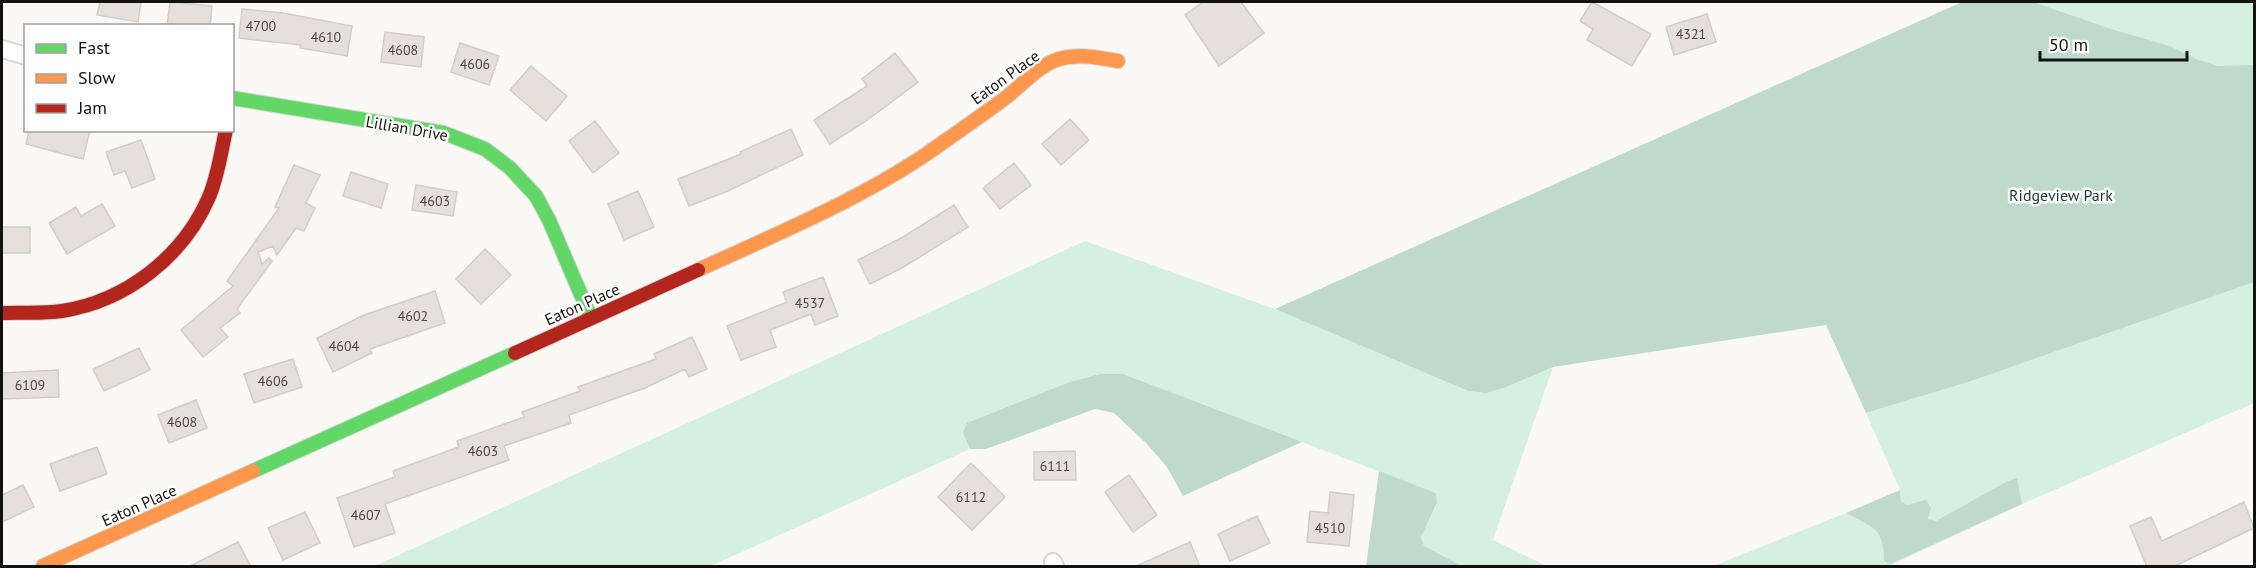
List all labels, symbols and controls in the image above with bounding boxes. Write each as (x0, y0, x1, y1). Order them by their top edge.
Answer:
house number: 4700 (246, 17, 277, 35)
legend (24, 24, 234, 132)
scale bar (2040, 24, 2187, 62)
house number: 4321 (1676, 25, 1706, 43)
house number: 4610 (311, 28, 342, 46)
text: 50 m (2049, 33, 2088, 56)
text: Fast (78, 36, 110, 59)
house number: 4608 (388, 41, 418, 59)
street label: Eaton Place (967, 45, 1043, 109)
house number: 4606 (460, 55, 490, 73)
text: Slow (78, 66, 116, 89)
text: Jam (77, 96, 107, 119)
street label: Lillian Drive (364, 111, 450, 145)
park label: Ridgeview Park (2009, 185, 2113, 205)
house number: 4603 (420, 192, 450, 210)
street label: Eaton Place (541, 279, 623, 329)
house number: 4537 (795, 294, 825, 312)
house number: 4602 (398, 307, 428, 325)
house number: 4604 (329, 337, 360, 355)
house number: 4606 (258, 372, 288, 390)
house number: 6109 (15, 376, 45, 394)
house number: 4608 (167, 413, 197, 431)
house number: 4603 (468, 442, 498, 460)
house number: 6111 (1040, 457, 1070, 475)
street label: Eaton Place (98, 480, 180, 530)
house number: 6112 (956, 488, 986, 506)
house number: 4607 (351, 506, 381, 524)
house number: 4510 (1315, 519, 1346, 537)

